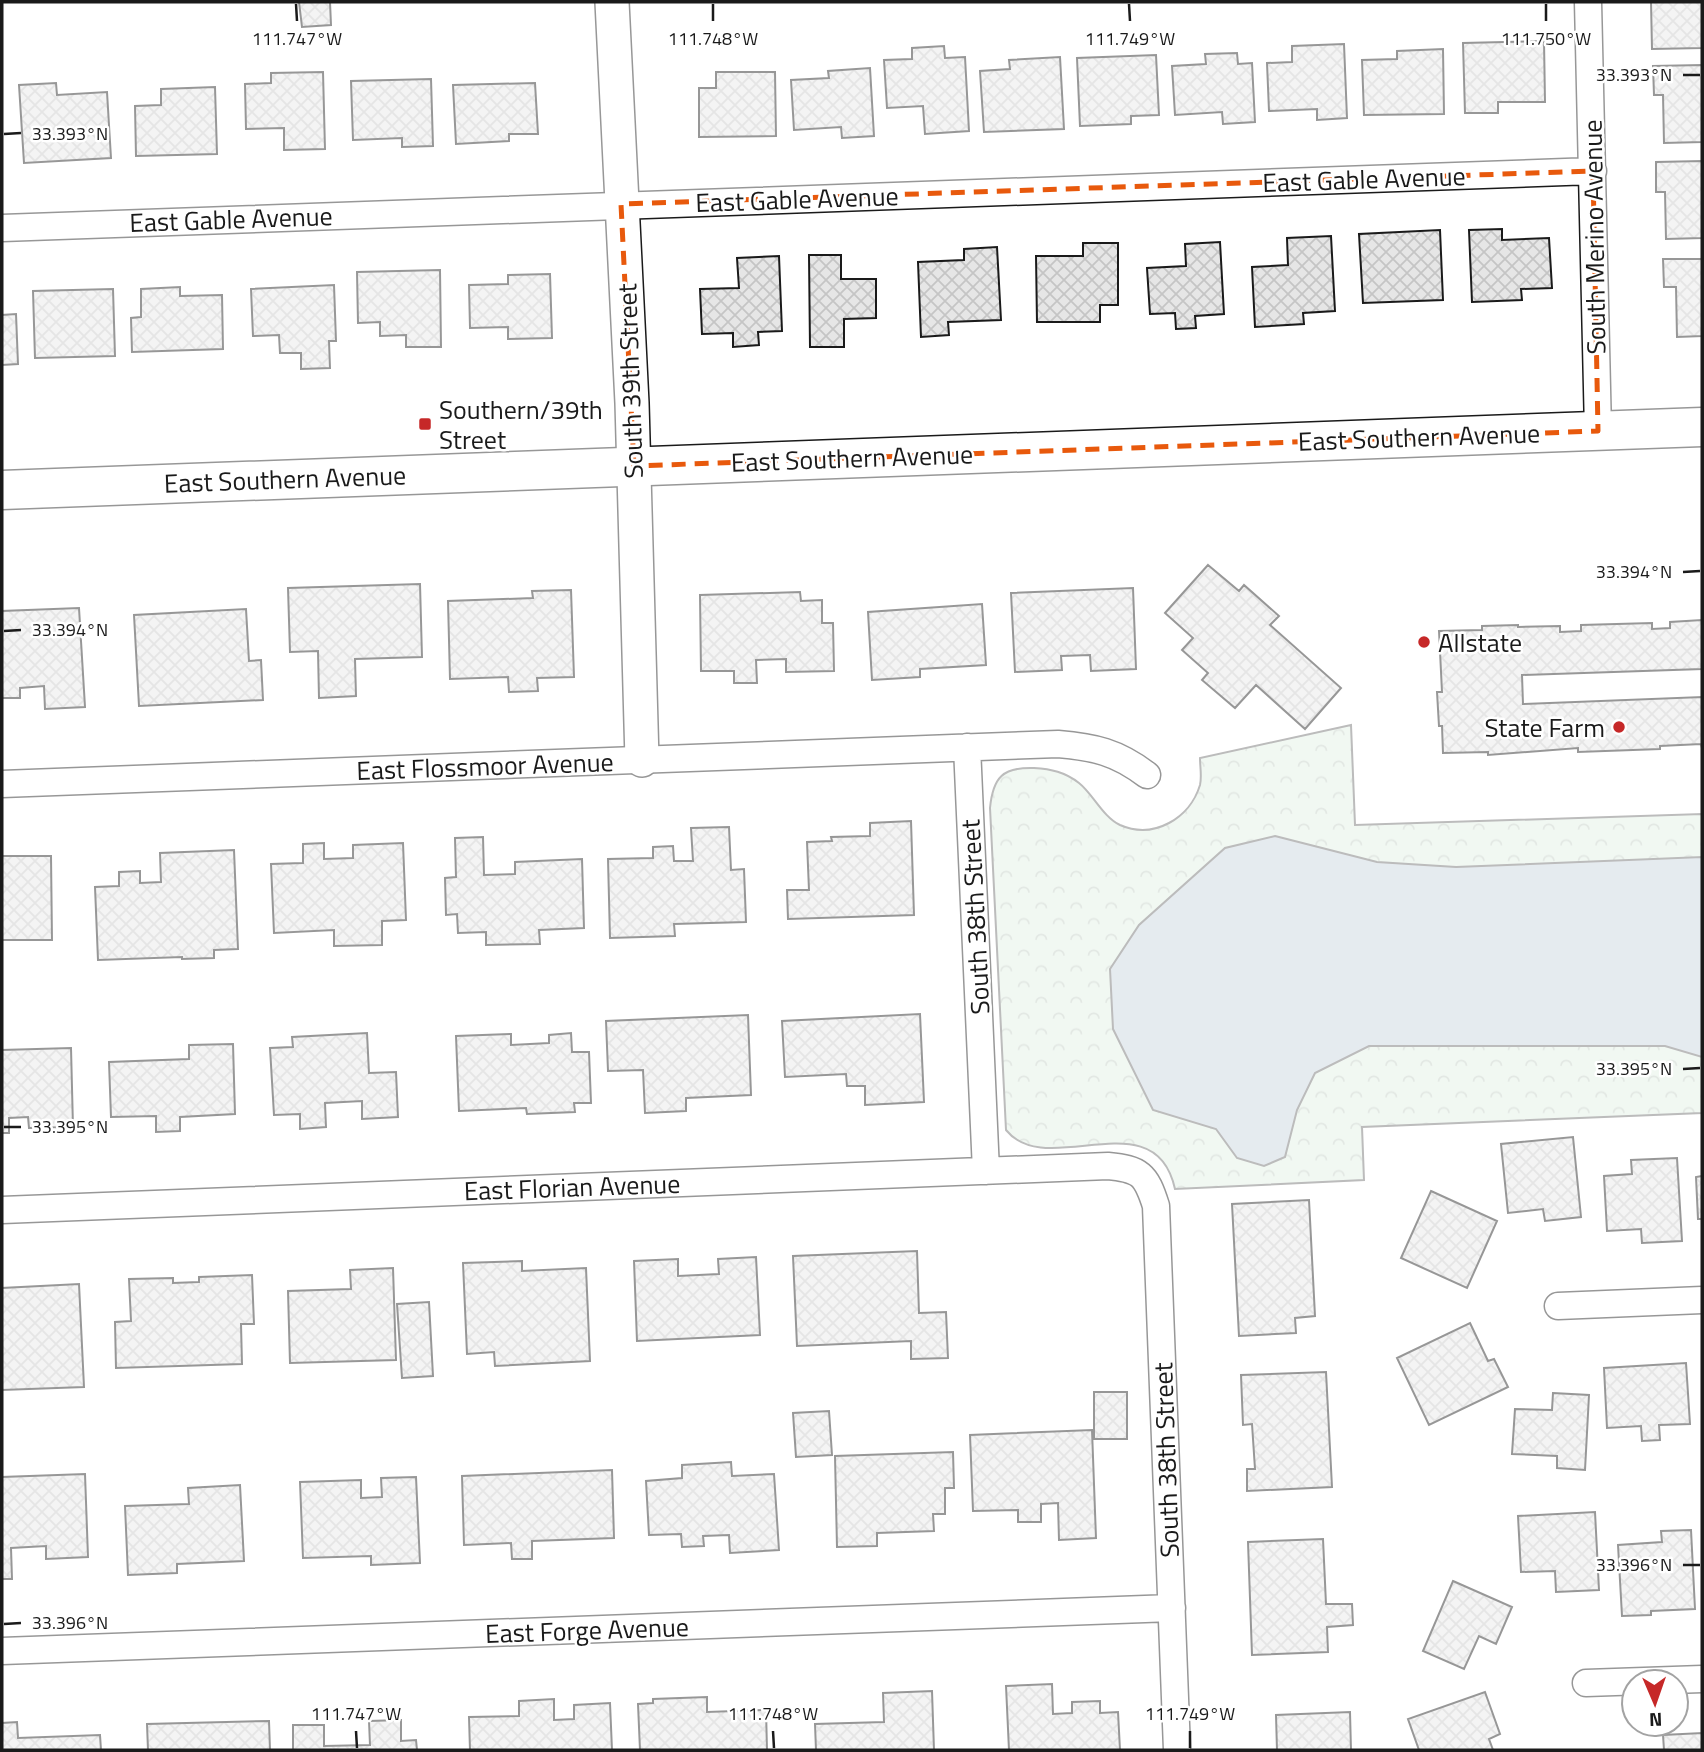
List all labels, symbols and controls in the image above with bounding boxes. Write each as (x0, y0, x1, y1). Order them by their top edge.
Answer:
text: 111.747°W (252, 25, 342, 52)
text: 111.748°W (668, 25, 758, 52)
text: 111.749°W (1085, 25, 1175, 52)
text: 111.750°W (1501, 25, 1591, 52)
text: 33.393°N (1596, 61, 1672, 88)
street label: South Merino Avenue (1572, 119, 1616, 355)
text: 33.393°N (32, 120, 108, 147)
street label: East Gable Avenue (1262, 156, 1466, 202)
street label: East Gable Avenue (695, 176, 899, 222)
street label: East Gable Avenue (129, 196, 333, 242)
street label: South 39th Street (607, 283, 653, 479)
place label: Southern/39th Street (439, 390, 603, 459)
street label: East Southern Avenue (1297, 413, 1541, 461)
marker: Southern/39th Street (417, 416, 433, 432)
street label: East Southern Avenue (730, 434, 974, 482)
street label: East Southern Avenue (163, 455, 407, 503)
text: 33.394°N (1596, 558, 1672, 585)
text: 33.394°N (32, 616, 108, 643)
place label: Allstate (1438, 623, 1522, 662)
marker: Allstate (1416, 634, 1432, 650)
place label: State Farm (1484, 708, 1605, 747)
marker: State Farm (1611, 719, 1627, 735)
street label: East Flossmoor Avenue (356, 742, 614, 790)
street label: South 38th Street (950, 818, 1000, 1016)
text: 33.395°N (1596, 1055, 1672, 1082)
text: 33.395°N (32, 1113, 108, 1140)
street label: East Florian Avenue (463, 1164, 681, 1210)
street label: South 38th Street (1143, 1362, 1189, 1558)
text: 33.396°N (1596, 1551, 1672, 1578)
street label: East Forge Avenue (485, 1607, 689, 1653)
text: 33.396°N (32, 1609, 108, 1636)
north arrow (1620, 1668, 1690, 1738)
text: 111.747°W (311, 1700, 401, 1727)
text: 111.748°W (728, 1700, 818, 1727)
text: 111.749°W (1145, 1700, 1235, 1727)
text: N (1649, 1706, 1663, 1735)

